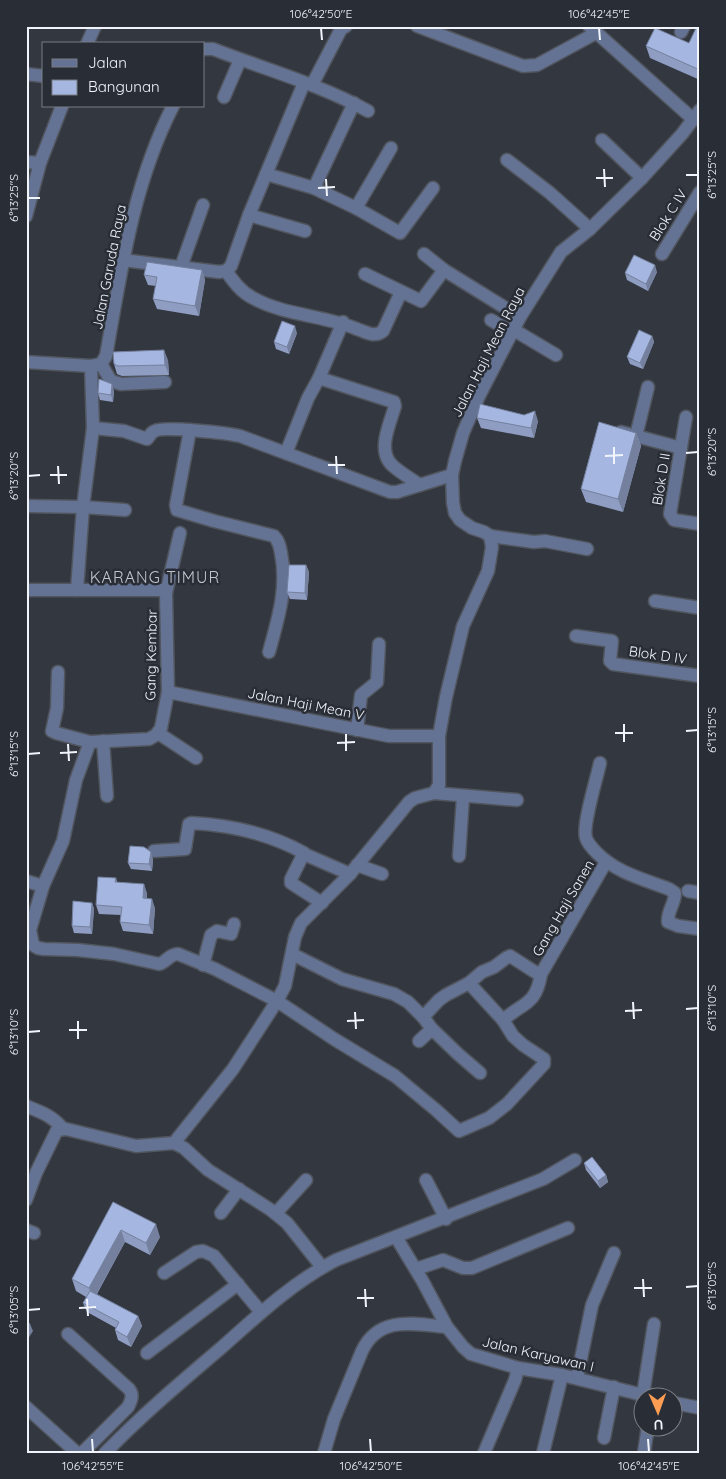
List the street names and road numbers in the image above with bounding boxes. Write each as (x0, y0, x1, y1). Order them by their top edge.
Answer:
street label: Blok C IV (645, 186, 691, 244)
street label: Jalan Garuda Raya (88, 203, 130, 331)
street label: Jalan Haji Mean Raya (447, 284, 529, 420)
street label: Blok D II (648, 452, 674, 506)
street label: Gang Kembar (141, 609, 161, 701)
street label: Blok D IV (628, 642, 688, 668)
street label: Jalan Haji Mean V (246, 684, 366, 724)
street label: Gang Haji Sanen (528, 856, 598, 960)
street label: Jalan Karyawan I (480, 1332, 596, 1376)

